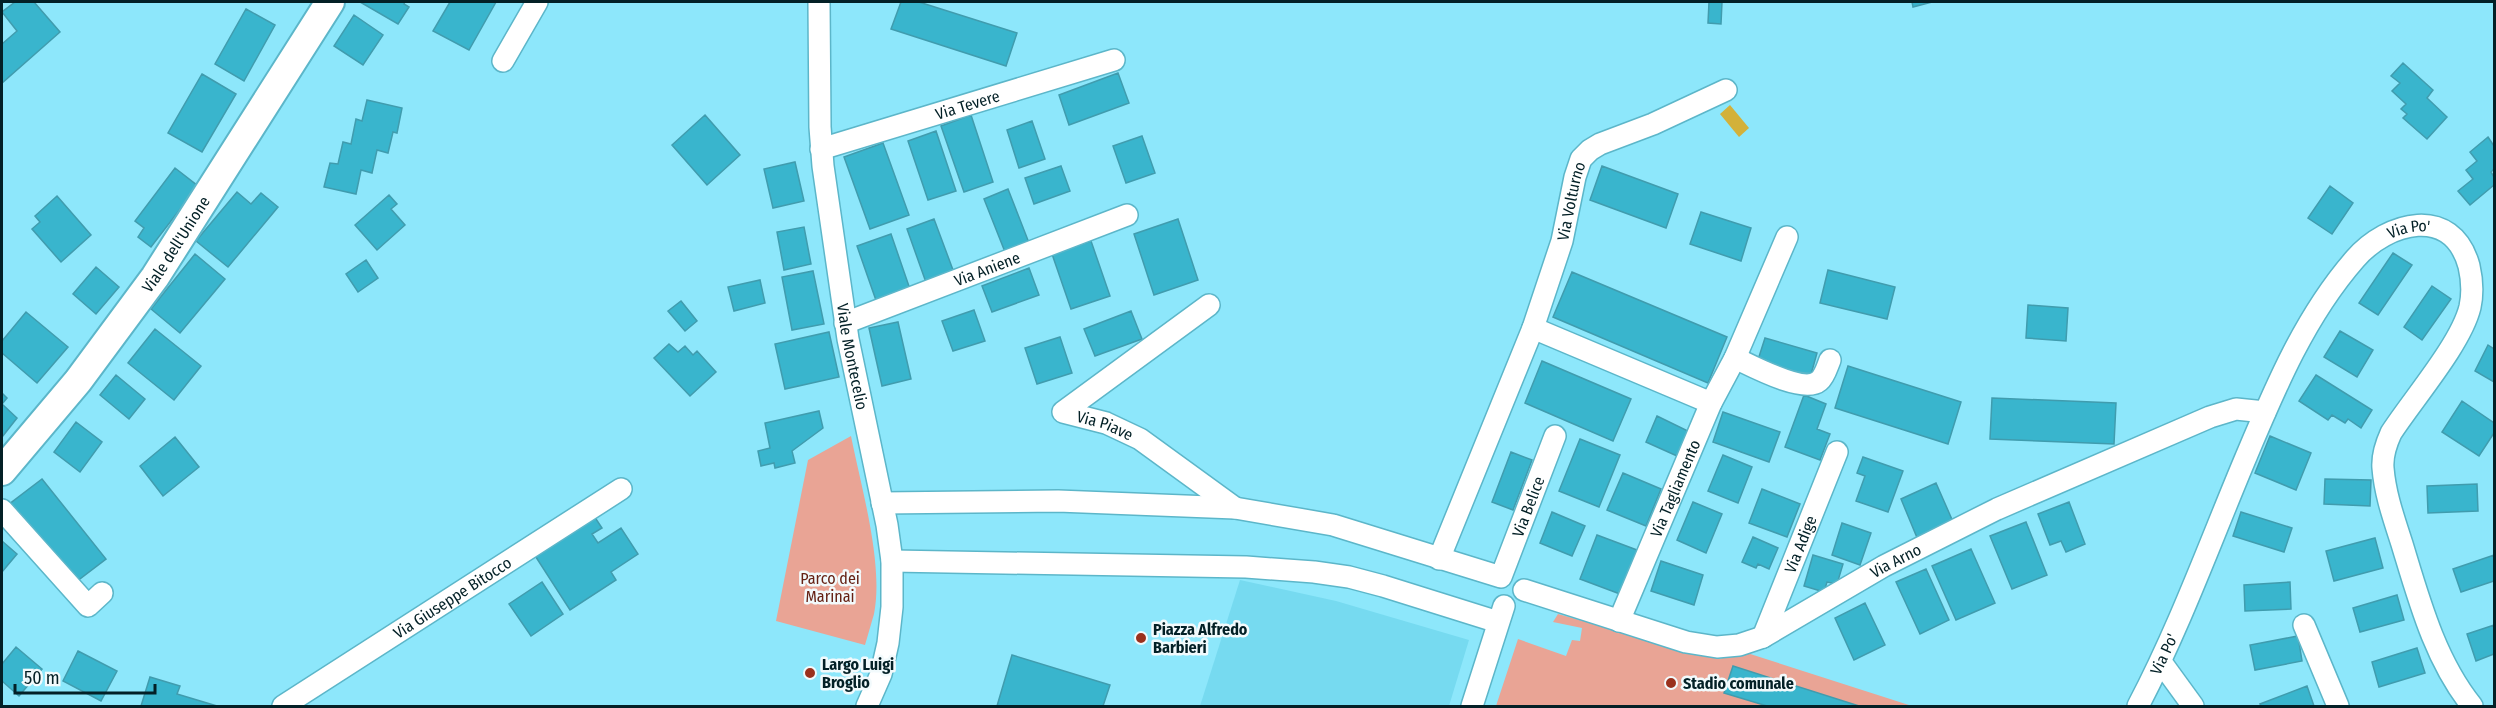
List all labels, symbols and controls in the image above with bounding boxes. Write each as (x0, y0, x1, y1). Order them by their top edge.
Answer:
street label: Via Tevere (933, 86, 1002, 124)
street label: Via Volturno (1553, 159, 1589, 242)
street label: Viale dell'Unione (138, 193, 214, 296)
street label: Via Po' (2384, 216, 2431, 243)
street label: Via Aniene (952, 248, 1023, 290)
street label: Viale Montecelio (833, 302, 872, 412)
street label: Via Piave (1075, 407, 1136, 444)
street label: Via Tagliamento (1647, 437, 1704, 540)
street label: Via Belice (1508, 474, 1549, 540)
street label: Via Adige (1781, 513, 1821, 576)
street label: Via Arno (1867, 540, 1924, 582)
street label: Via Giuseppe Bitocco (390, 553, 515, 643)
park label: Parco dei Marinai (800, 569, 860, 606)
place label: Piazza Alfredo Barbieri (1153, 620, 1248, 657)
marker: Piazza Alfredo Barbieri (1134, 631, 1148, 645)
street label: Via Po' (2146, 631, 2182, 678)
place label: Largo Luigi Broglio (822, 655, 894, 692)
scale bar (15, 657, 154, 695)
marker: Largo Luigi Broglio (803, 666, 817, 680)
text: 50 m (24, 667, 60, 689)
place label: Stadio comunale (1683, 674, 1794, 693)
marker: Stadio comunale (1664, 676, 1678, 690)

